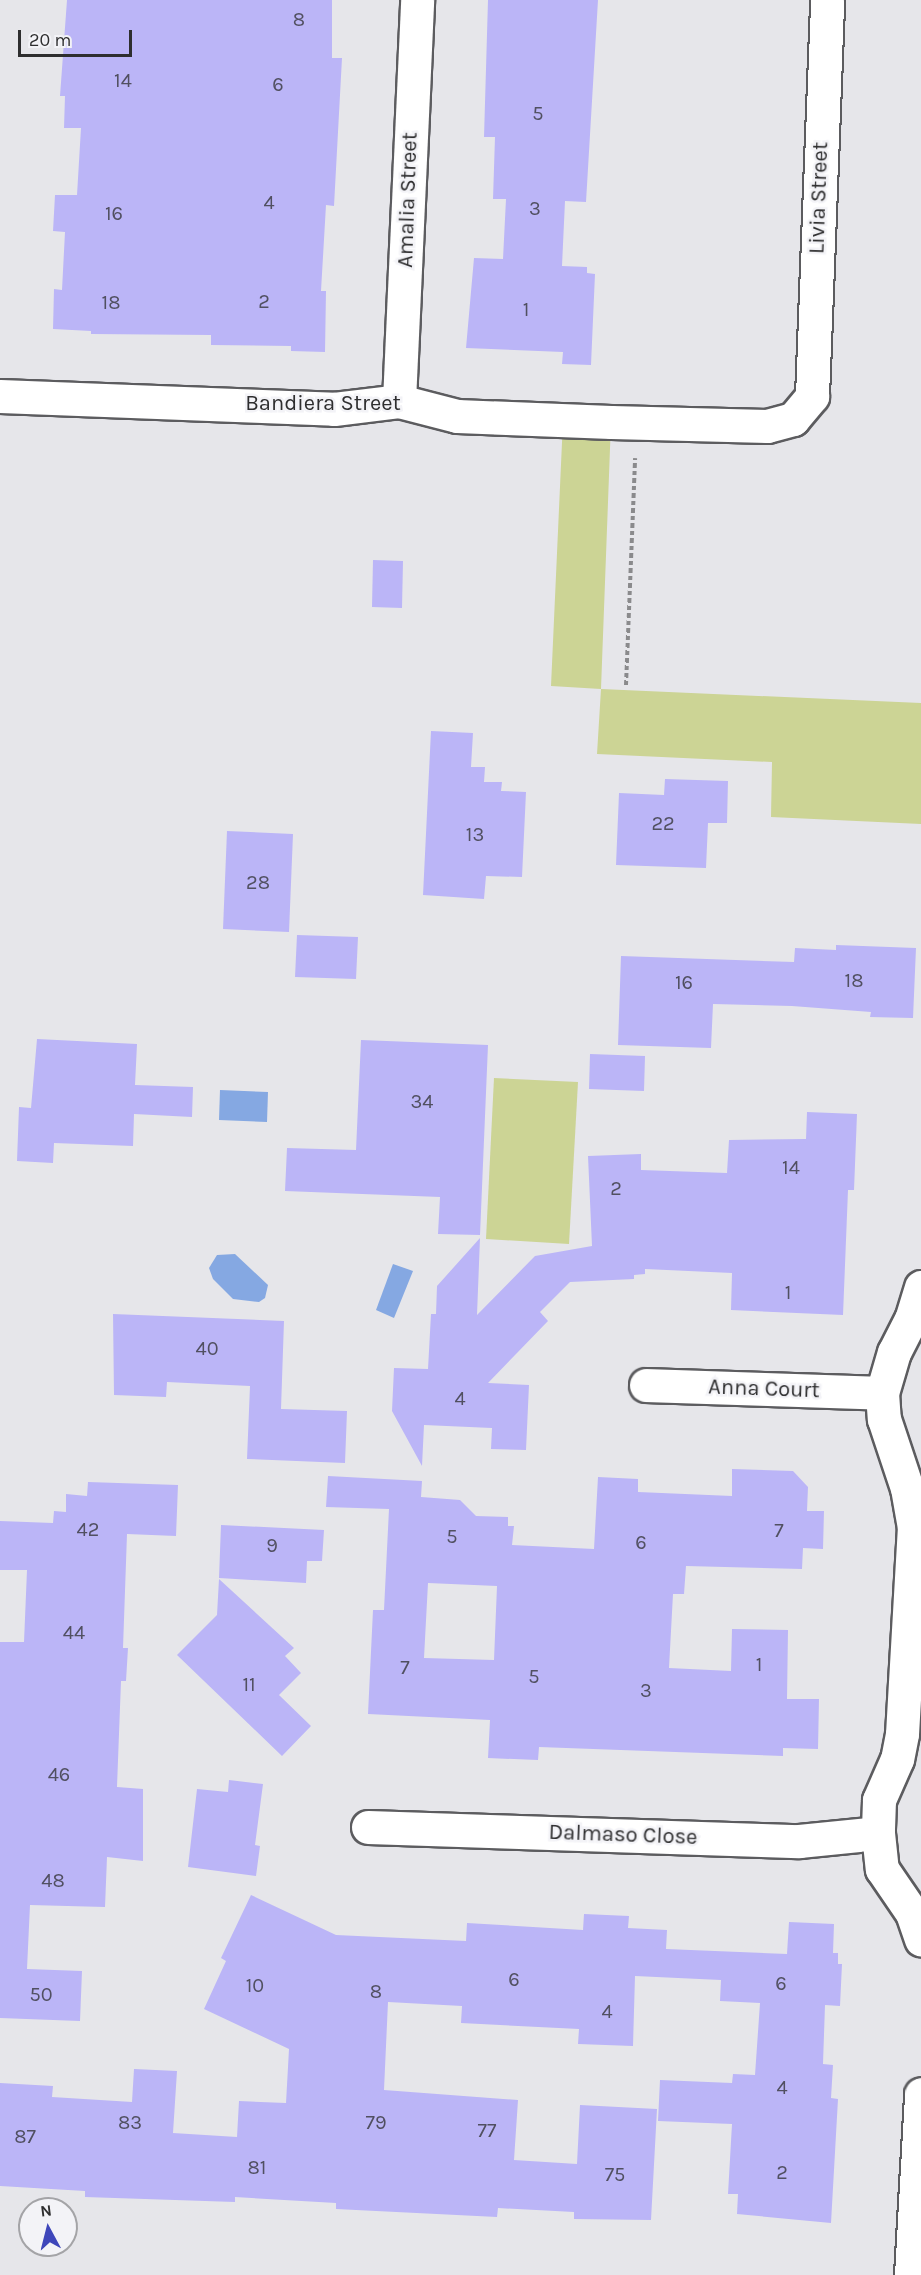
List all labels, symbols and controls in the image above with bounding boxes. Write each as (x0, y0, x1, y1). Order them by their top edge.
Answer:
house number: 8 (293, 7, 305, 31)
scale bar (21, 18, 135, 56)
text: 20 m (29, 29, 71, 51)
house number: 14 (114, 68, 132, 92)
house number: 6 (272, 72, 284, 96)
house number: 5 (532, 101, 544, 125)
street label: Amalia Street (392, 132, 424, 268)
street label: Livia Street (804, 141, 834, 255)
house number: 4 (263, 190, 275, 214)
house number: 3 (529, 196, 541, 220)
house number: 16 (105, 201, 123, 225)
house number: 2 (258, 289, 270, 313)
house number: 18 (102, 290, 120, 314)
house number: 1 (523, 297, 529, 321)
street label: Bandiera Street (245, 391, 401, 417)
house number: 22 (651, 811, 675, 835)
house number: 13 (466, 822, 484, 846)
house number: 28 (246, 870, 270, 894)
house number: 18 (845, 968, 863, 992)
house number: 16 (675, 970, 693, 994)
house number: 34 (411, 1089, 433, 1113)
house number: 14 (782, 1155, 800, 1179)
house number: 2 (610, 1176, 622, 1200)
house number: 1 (785, 1280, 791, 1304)
house number: 40 (195, 1336, 219, 1360)
street label: Anna Court (708, 1374, 820, 1404)
house number: 4 (454, 1386, 466, 1410)
house number: 42 (77, 1517, 99, 1541)
house number: 7 (774, 1518, 784, 1542)
house number: 5 (446, 1524, 458, 1548)
house number: 6 (635, 1530, 647, 1554)
house number: 9 (266, 1533, 278, 1557)
house number: 44 (63, 1620, 85, 1644)
house number: 1 (756, 1652, 762, 1676)
house number: 7 (400, 1655, 410, 1679)
house number: 5 (528, 1664, 540, 1688)
house number: 11 (242, 1672, 256, 1696)
house number: 3 (640, 1678, 652, 1702)
house number: 46 (48, 1762, 70, 1786)
street label: Dalmaso Close (548, 1819, 698, 1851)
house number: 48 (41, 1868, 65, 1892)
house number: 6 (508, 1967, 520, 1991)
house number: 6 (775, 1971, 787, 1995)
house number: 10 (246, 1973, 264, 1997)
house number: 8 (370, 1979, 382, 2003)
house number: 50 (29, 1982, 53, 2006)
house number: 4 (601, 1999, 613, 2023)
house number: 4 (776, 2075, 788, 2099)
house number: 83 (118, 2110, 142, 2134)
house number: 79 (366, 2110, 386, 2134)
house number: 77 (478, 2118, 496, 2142)
house number: 87 (14, 2124, 36, 2148)
house number: 81 (248, 2155, 266, 2179)
house number: 2 (776, 2160, 788, 2184)
house number: 75 (605, 2162, 625, 2186)
north arrow (18, 2197, 78, 2257)
text: N (39, 2200, 53, 2221)

